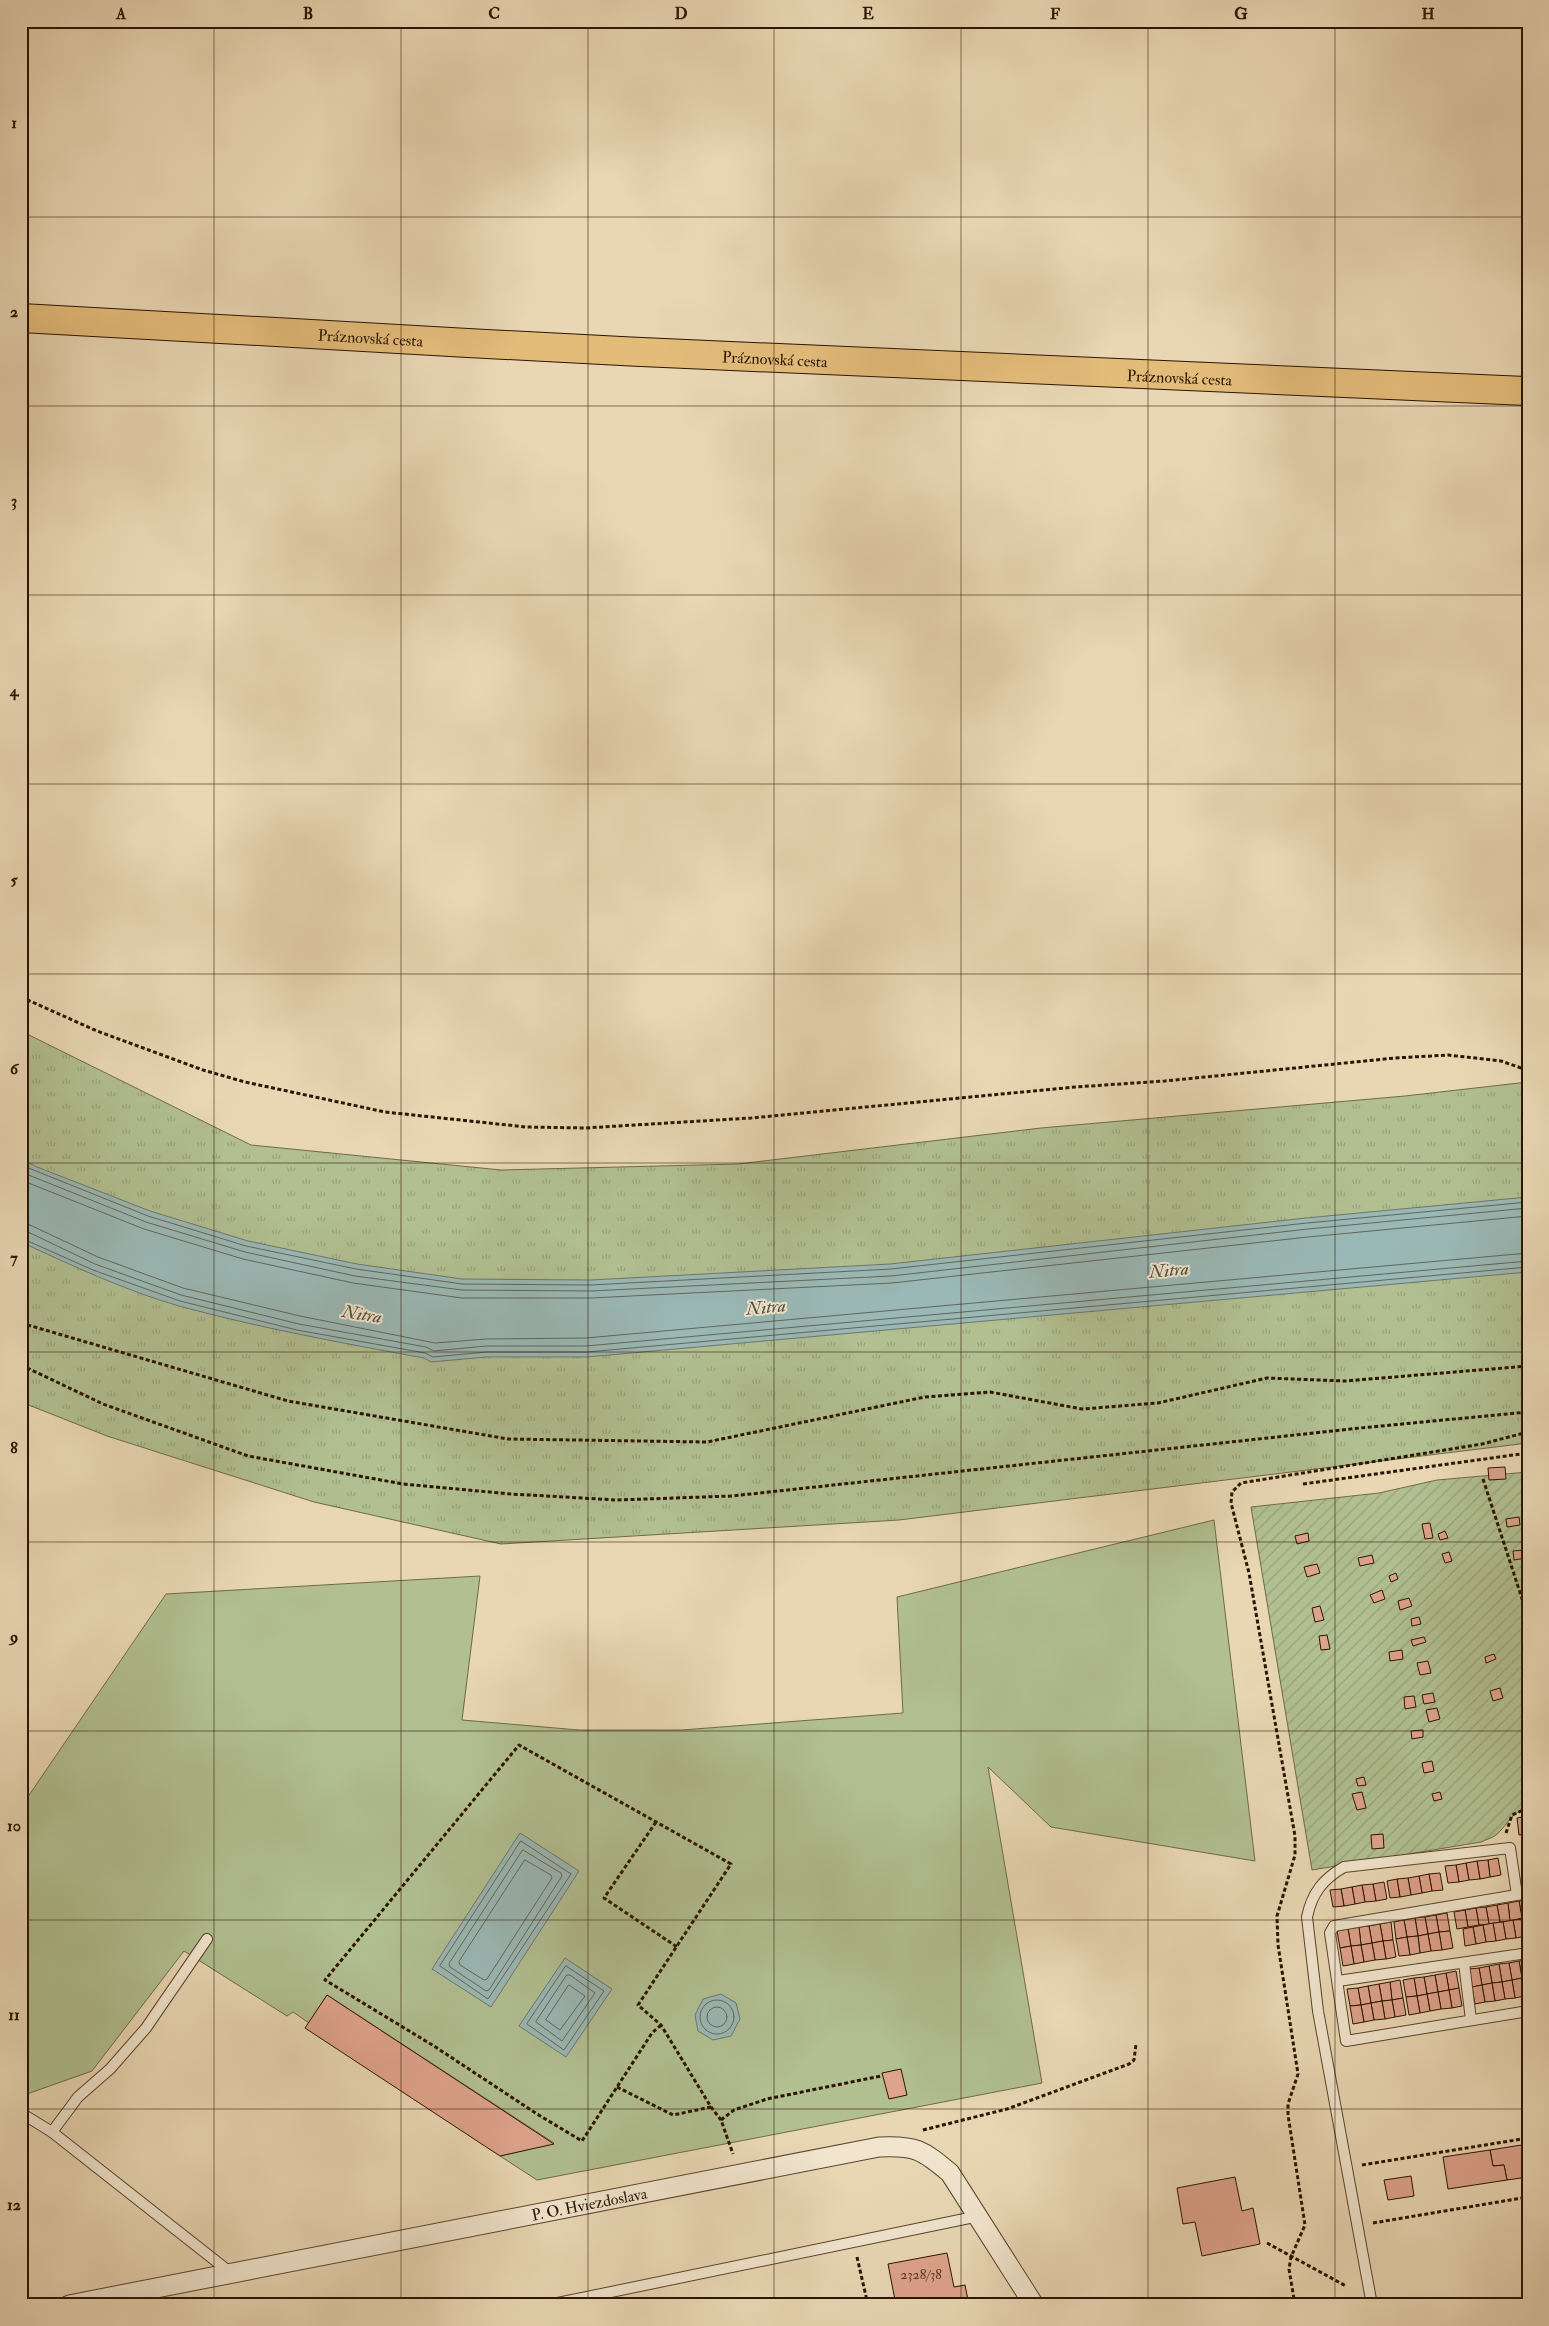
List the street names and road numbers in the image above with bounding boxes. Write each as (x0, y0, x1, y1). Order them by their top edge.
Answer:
street label: Práznovská cesta (317, 325, 424, 352)
street label: Práznovská cesta (722, 347, 828, 372)
street label: Práznovská cesta (1126, 366, 1233, 390)
street label: P. O. Hviezdoslava (530, 2183, 649, 2226)

